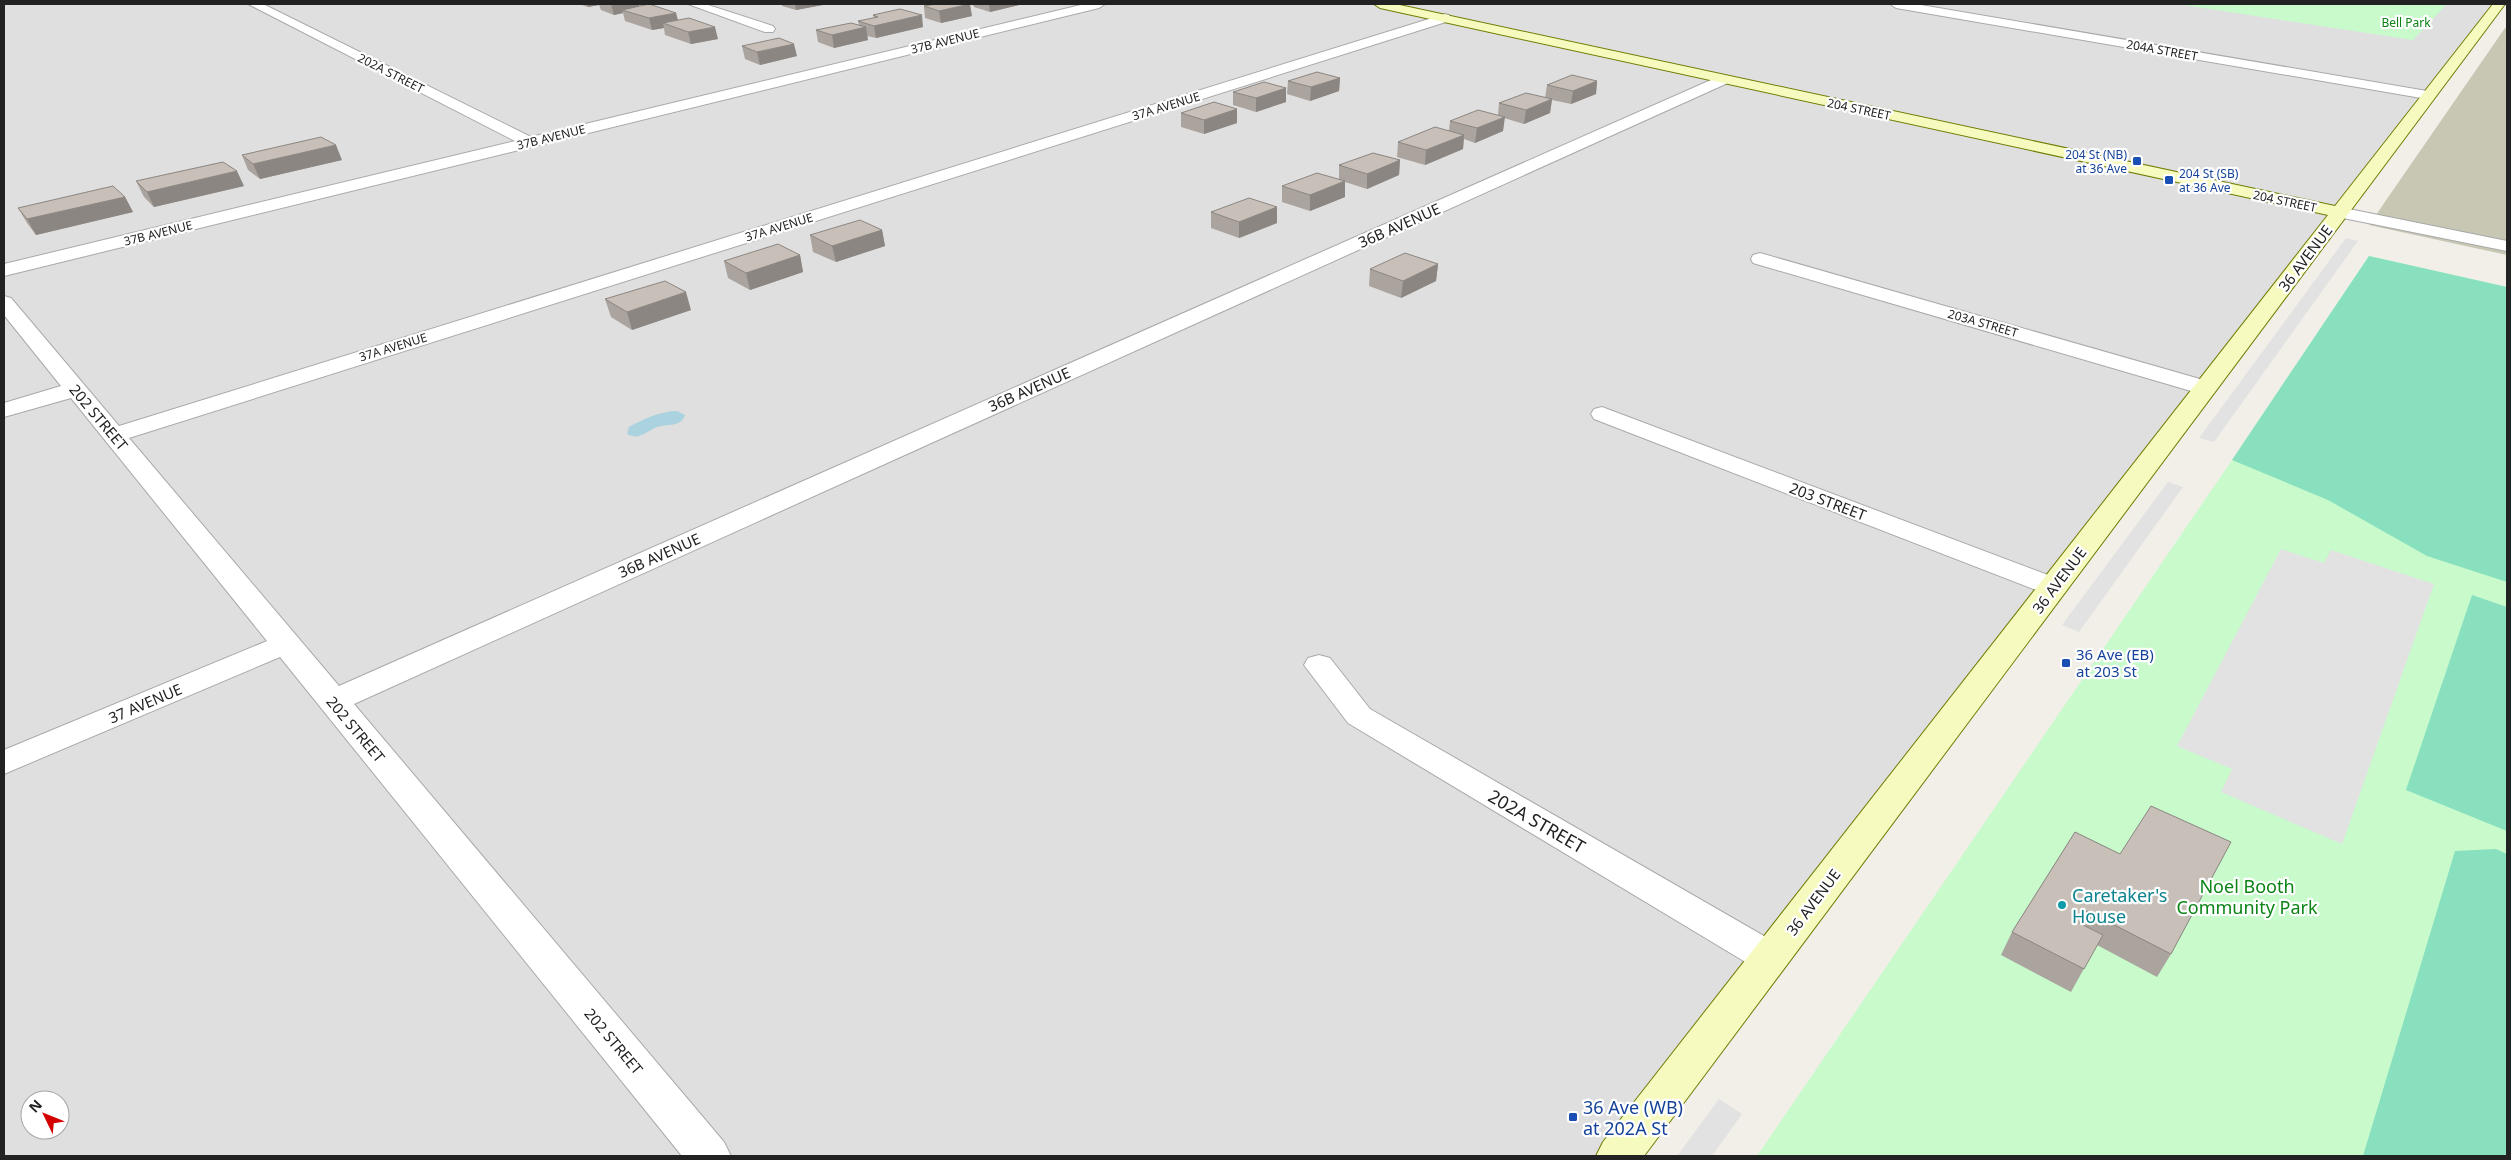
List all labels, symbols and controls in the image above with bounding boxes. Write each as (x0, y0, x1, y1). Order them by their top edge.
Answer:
park label: Bell Park (2381, 14, 2431, 31)
street label: 37B AVENUE (909, 24, 981, 58)
street label: 204A STREET (2125, 35, 2199, 65)
street label: 202A STREET (355, 49, 427, 97)
street label: 37A AVENUE (1130, 88, 1202, 124)
street label: 204 STREET (1826, 94, 1893, 124)
street label: 37B AVENUE (515, 120, 587, 154)
place label: 204 St (NB) at 36 Ave (2065, 146, 2127, 177)
marker: 204 St (NB) at 36 Ave (2131, 155, 2143, 167)
place label: 204 St (SB) at 36 Ave (2179, 165, 2239, 196)
marker: 204 St (SB) at 36 Ave (2163, 174, 2175, 186)
street label: 204 STREET (2252, 186, 2319, 216)
street label: 36B AVENUE (1355, 198, 1443, 252)
street label: 37A AVENUE (743, 209, 815, 245)
street label: 37B AVENUE (122, 216, 194, 250)
street label: 36 AVENUE (2274, 221, 2336, 295)
street label: 203A STREET (1946, 305, 2020, 341)
street label: 37A AVENUE (357, 329, 429, 365)
street label: 36B AVENUE (985, 362, 1073, 416)
street label: 202 STREET (65, 380, 133, 455)
street label: 203 STREET (1787, 477, 1870, 525)
street label: 36B AVENUE (615, 528, 703, 582)
street label: 36 AVENUE (2028, 543, 2090, 617)
place label: 36 Ave (EB) at 203 St (2076, 644, 2154, 681)
marker: 36 Ave (EB) at 203 St (2060, 657, 2072, 669)
street label: 37 AVENUE (105, 679, 185, 727)
street label: 202 STREET (322, 692, 390, 767)
street label: 202A STREET (1484, 784, 1590, 858)
street label: 36 AVENUE (1782, 865, 1844, 939)
park label: Noel Booth Community Park (2176, 874, 2318, 919)
place label: Caretaker's House (2072, 883, 2167, 928)
marker: Caretaker's House (2056, 899, 2068, 911)
street label: 202 STREET (580, 1004, 648, 1079)
north arrow (20, 1090, 70, 1140)
text: N (24, 1095, 46, 1116)
place label: 36 Ave (WB) at 202A St (1583, 1095, 1683, 1140)
marker: 36 Ave (WB) at 202A St (1567, 1111, 1579, 1123)

